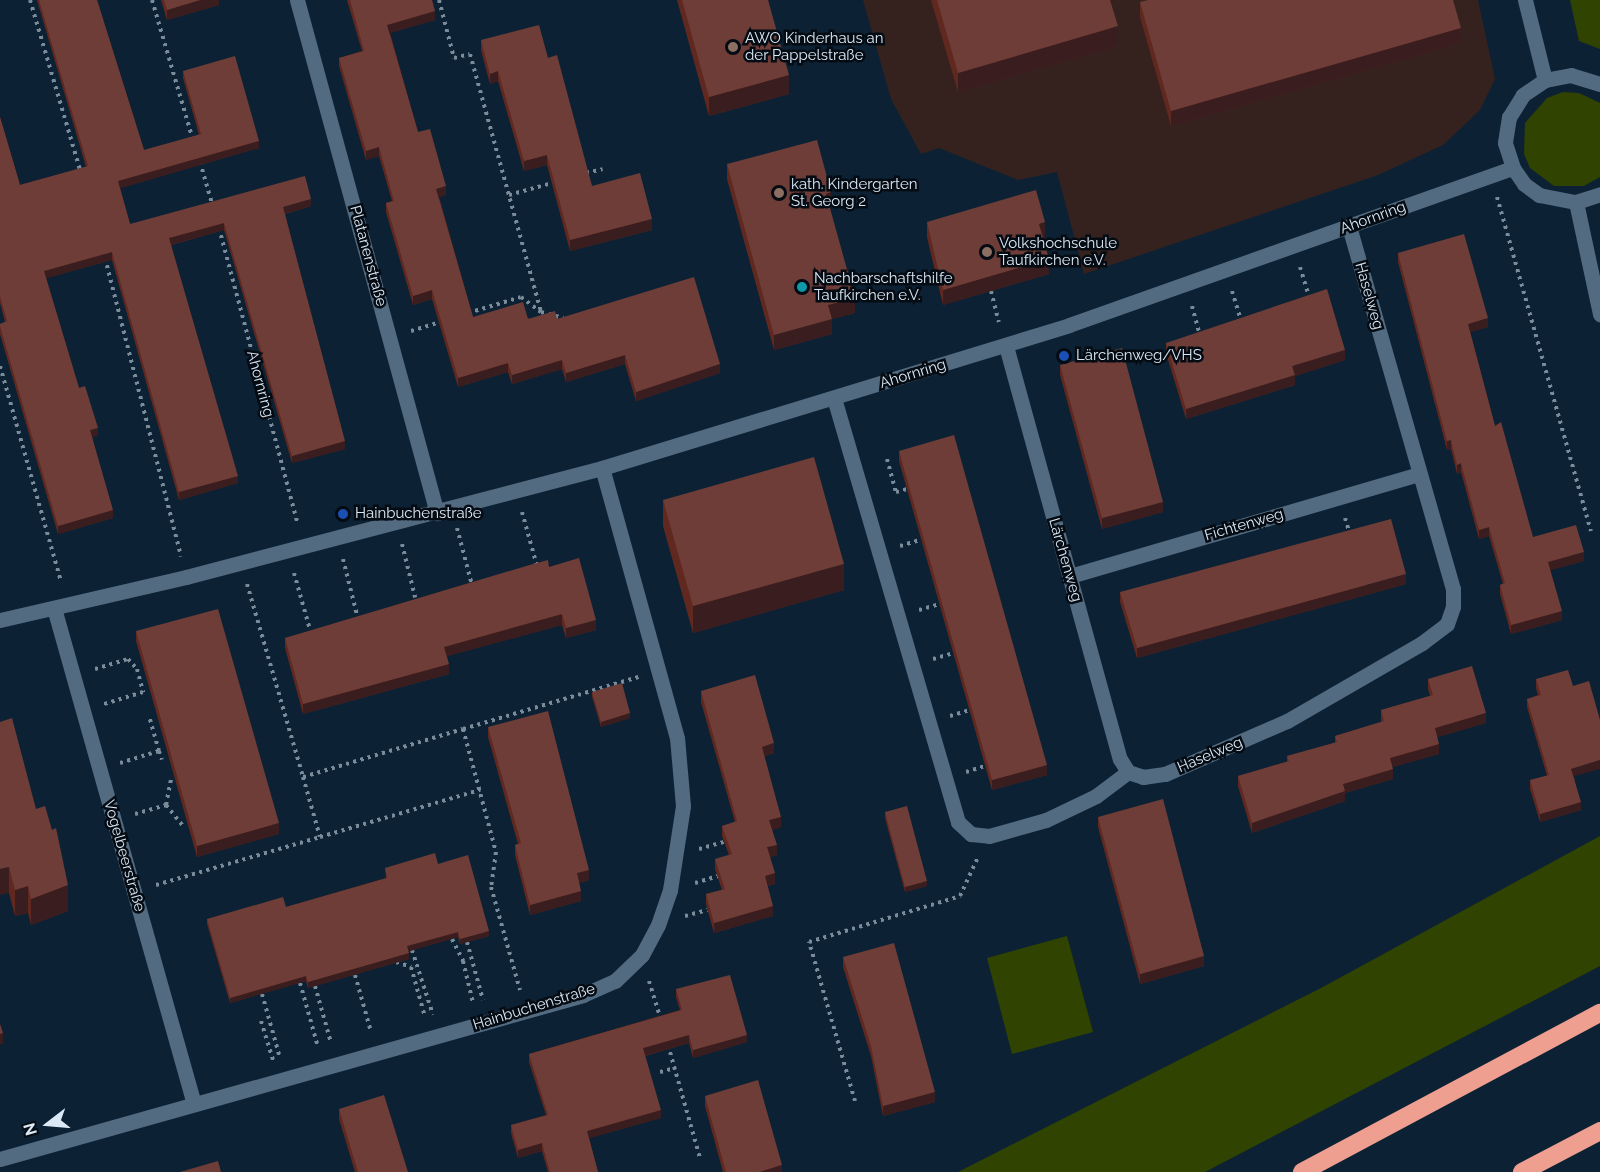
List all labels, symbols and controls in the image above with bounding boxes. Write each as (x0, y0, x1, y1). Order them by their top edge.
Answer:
place label: AWO Kinderhaus an der Pappelstraße (745, 29, 884, 64)
marker: AWO Kinderhaus an der Pappelstraße (726, 40, 740, 54)
place label: kath. Kindergarten St. Georg 2 (791, 175, 917, 210)
marker: kath. Kindergarten St. Georg 2 (772, 186, 786, 200)
street label: Ahornring (1338, 198, 1408, 238)
street label: Platanenstraße (346, 204, 390, 308)
place label: Volkshochschule Taufkirchen e.V. (999, 234, 1117, 269)
marker: Volkshochschule Taufkirchen e.V. (980, 245, 994, 259)
street label: Haselweg (1351, 260, 1387, 332)
place label: Nachbarschaftshilfe Taufkirchen e.V. (814, 269, 953, 304)
marker: Nachbarschaftshilfe Taufkirchen e.V. (795, 280, 809, 294)
place label: Lärchenweg/VHS (1076, 347, 1202, 365)
street label: Ahornring (242, 349, 278, 419)
marker: Lärchenweg/VHS (1057, 349, 1071, 363)
street label: Ahornring (878, 355, 948, 393)
place label: Hainbuchenstraße (355, 505, 482, 523)
street label: Fichtenweg (1202, 505, 1286, 545)
marker: Hainbuchenstraße (336, 507, 350, 521)
street label: Lärchenweg (1044, 516, 1086, 604)
street label: Haselweg (1175, 733, 1245, 777)
street label: Vogelbeerstraße (99, 798, 149, 914)
street label: Hainbuchenstraße (471, 980, 597, 1034)
north arrow (18, 1094, 78, 1154)
text: N (19, 1121, 41, 1138)

